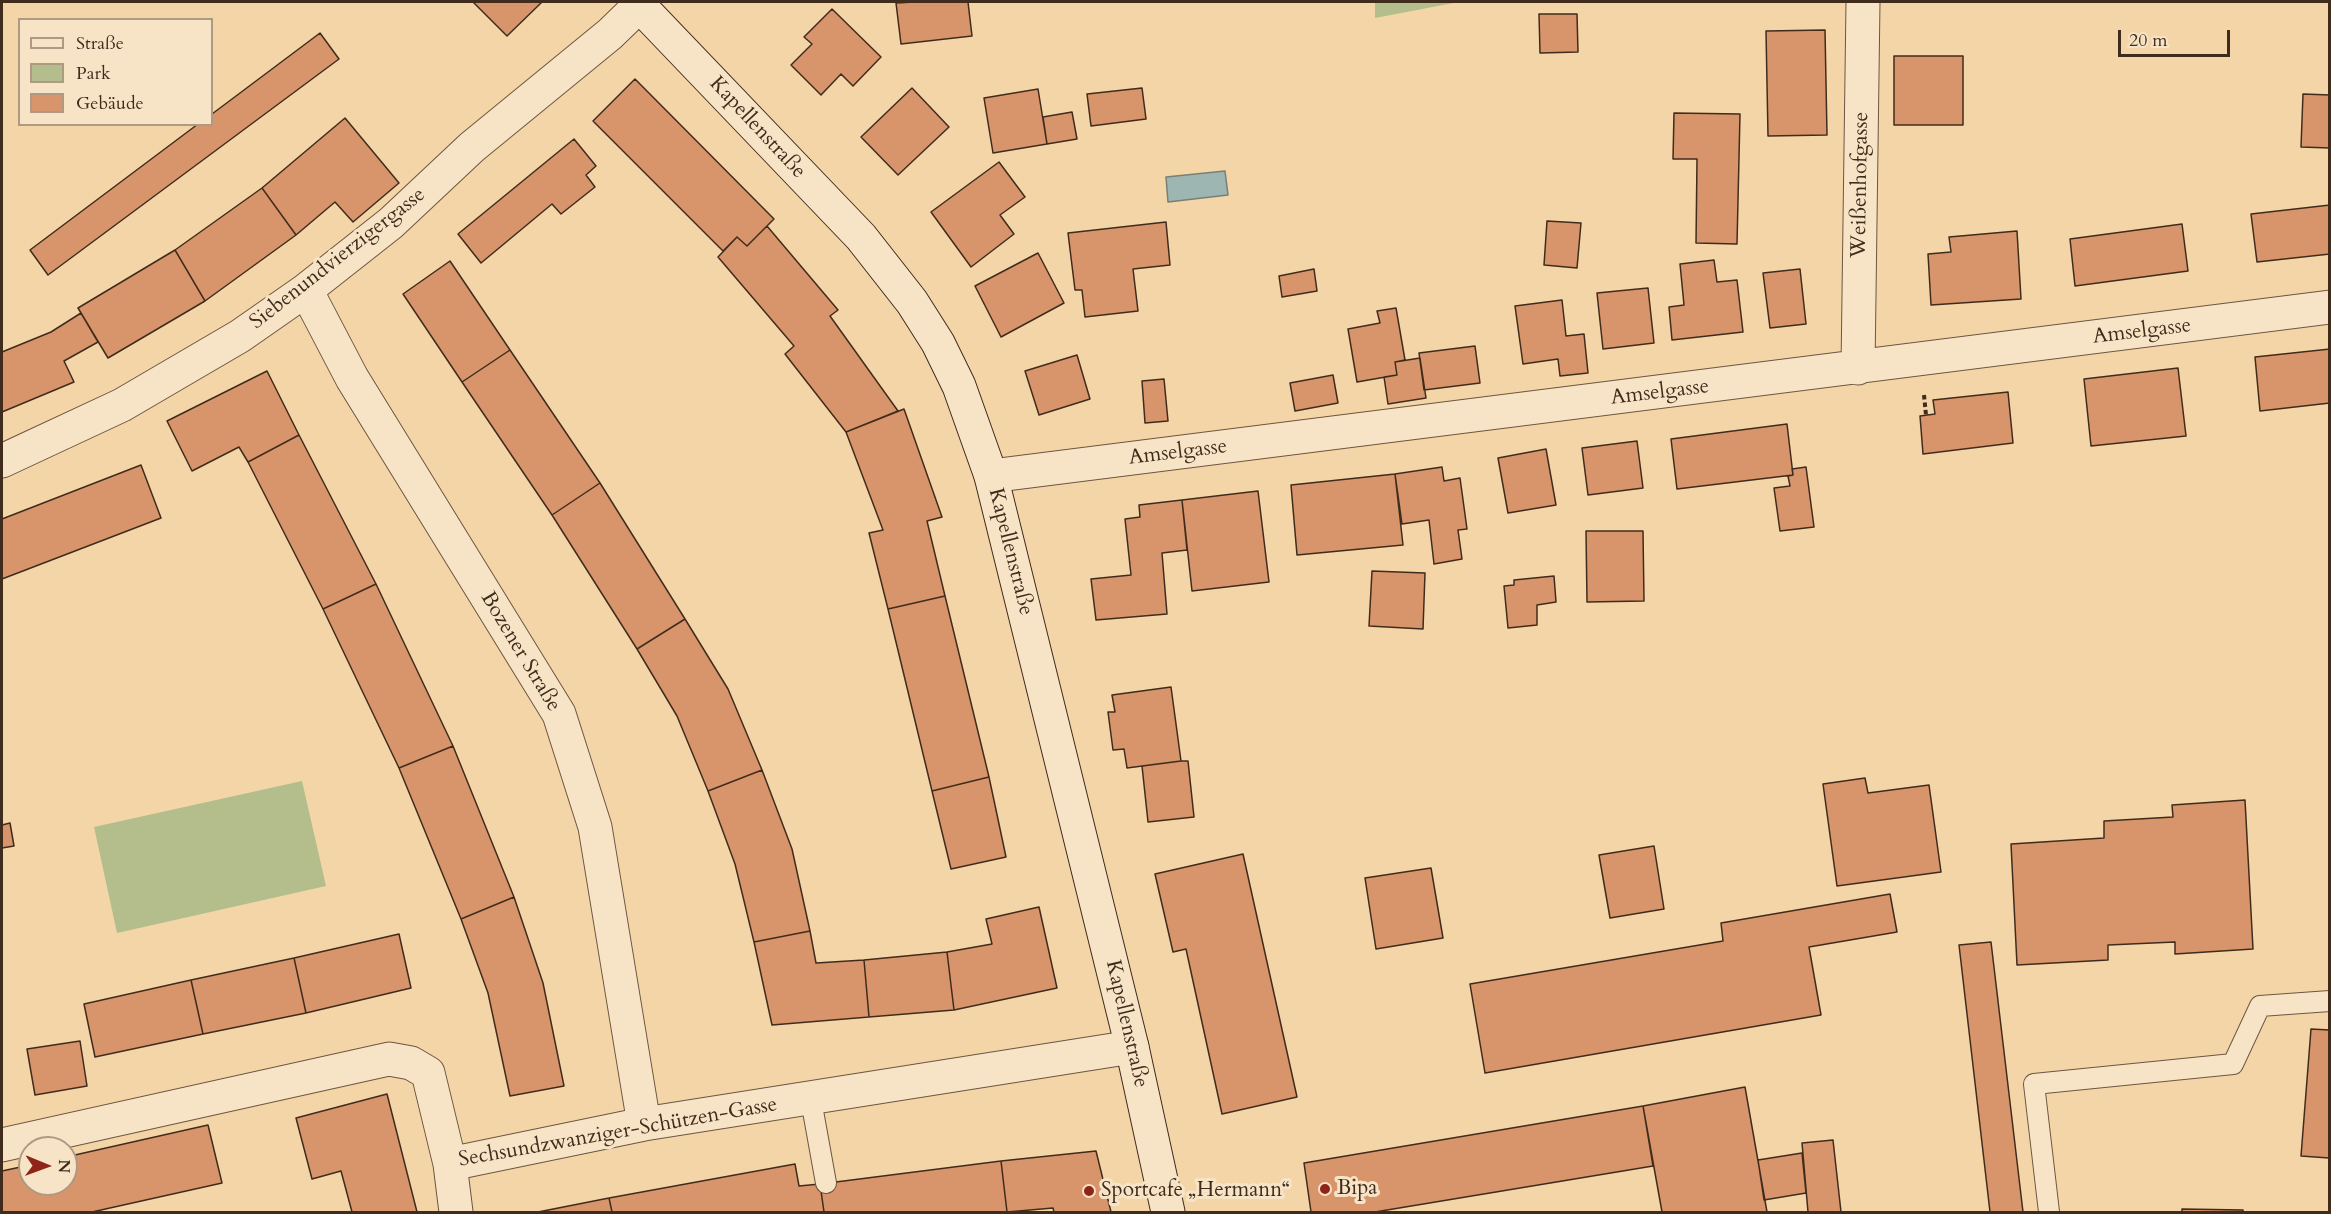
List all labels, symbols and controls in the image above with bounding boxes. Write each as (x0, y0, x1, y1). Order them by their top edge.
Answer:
legend (18, 18, 213, 126)
scale bar (2121, 18, 2234, 56)
text: 20 m (2129, 28, 2168, 53)
text: Straße (76, 31, 124, 56)
text: Park (76, 61, 111, 86)
street label: Kapellenstraße (703, 72, 811, 184)
text: Gebäude (76, 91, 144, 116)
street label: Weißenhofgasse (1847, 112, 1875, 258)
street label: Siebenundvierzigergasse (245, 183, 431, 335)
street label: Amselgasse (2091, 313, 2193, 351)
street label: Amselgasse (1609, 374, 1711, 412)
street label: Amselgasse (1127, 434, 1229, 472)
street label: Kapellenstraße (982, 486, 1038, 618)
street label: Bozener Straße (474, 588, 566, 716)
street label: Kapellenstraße (1099, 958, 1153, 1090)
street label: Sechsundzwanziger-Schützen-Gasse (457, 1093, 779, 1173)
north arrow (18, 1136, 78, 1196)
text: N (53, 1159, 75, 1173)
place label: Bipa (1337, 1176, 1377, 1202)
place label: Sportcafe „Hermann“ (1101, 1178, 1290, 1204)
marker: Bipa (1318, 1182, 1332, 1196)
marker: Sportcafe „Hermann“ (1082, 1184, 1096, 1198)

